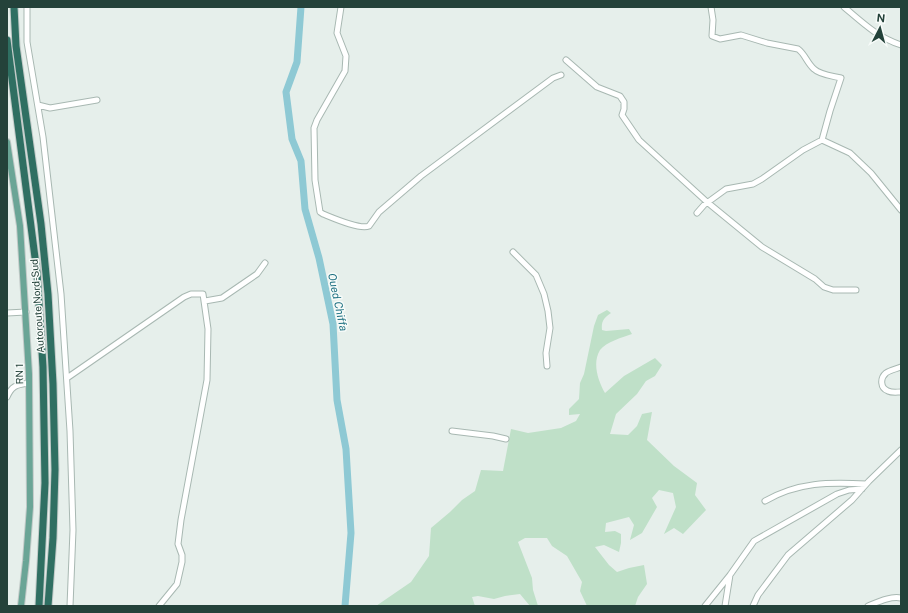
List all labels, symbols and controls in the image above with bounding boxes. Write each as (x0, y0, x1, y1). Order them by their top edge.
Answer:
north arrow (860, 8, 900, 48)
text: N (876, 12, 886, 24)
street label: Autoroute Nord-Sud (28, 259, 46, 353)
water label: Oued Chiffa (326, 272, 350, 332)
street label: RN 1 (13, 363, 25, 385)

